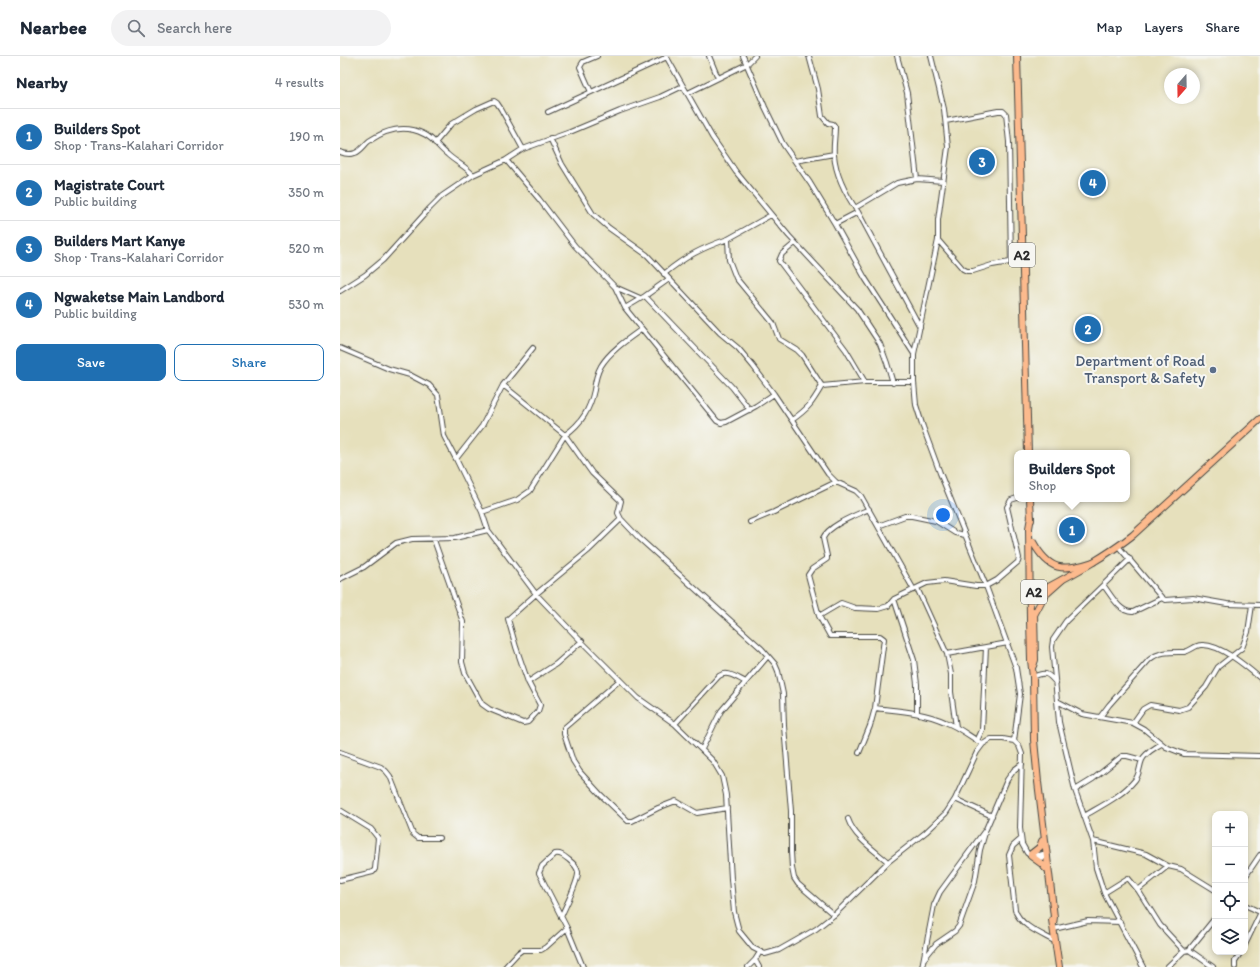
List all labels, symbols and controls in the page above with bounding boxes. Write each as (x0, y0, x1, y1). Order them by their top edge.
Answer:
search box (111, 10, 391, 46)
text: Nearbee (20, 16, 87, 39)
icon: search (125, 17, 147, 39)
text: Search here (157, 19, 232, 37)
text: Map (1097, 19, 1122, 36)
text: Layers (1144, 19, 1183, 36)
text: Share (1205, 19, 1240, 36)
north arrow (1164, 68, 1200, 104)
text: Nearby (16, 72, 68, 92)
text: 4 results (275, 75, 324, 90)
text: Builders Spot (54, 120, 140, 138)
text: 1 (26, 129, 32, 144)
text: 190 m (289, 129, 324, 144)
text: Shop · Trans-Kalahari Corridor (54, 138, 224, 153)
pin: 3 (969, 147, 995, 177)
pin: 4 (1080, 168, 1106, 198)
text: Magistrate Court (54, 176, 165, 194)
text: 2 (26, 185, 32, 200)
text: 350 m (288, 185, 324, 200)
text: Public building (54, 194, 137, 209)
text: Builders Mart Kanye (54, 232, 185, 250)
text: 3 (25, 241, 33, 256)
text: 520 m (288, 241, 324, 256)
road number: A2 (1009, 243, 1035, 267)
text: Shop · Trans-Kalahari Corridor (54, 250, 224, 265)
text: Ngwaketse Main Landbord (54, 288, 224, 306)
text: 4 (25, 297, 33, 312)
text: 530 m (288, 297, 324, 312)
text: Public building (54, 306, 137, 321)
pin: 2 (1075, 314, 1101, 344)
button: Save (16, 344, 166, 381)
button: Share (174, 344, 324, 381)
place label: Department of Road Transport & Safety (1075, 352, 1205, 387)
marker: Department of Road Transport & Safety (1208, 365, 1218, 375)
popup (1014, 450, 1130, 502)
text: Builders Spot (1029, 460, 1115, 478)
text: Shop (1029, 478, 1056, 493)
your location (933, 505, 953, 525)
pin: 1 (1059, 515, 1085, 545)
road number: A2 (1021, 580, 1047, 604)
map controls (1212, 811, 1248, 955)
button: + (1212, 811, 1248, 847)
button: − (1212, 847, 1248, 883)
button: locate (1212, 883, 1248, 919)
button: layers (1212, 919, 1248, 955)

